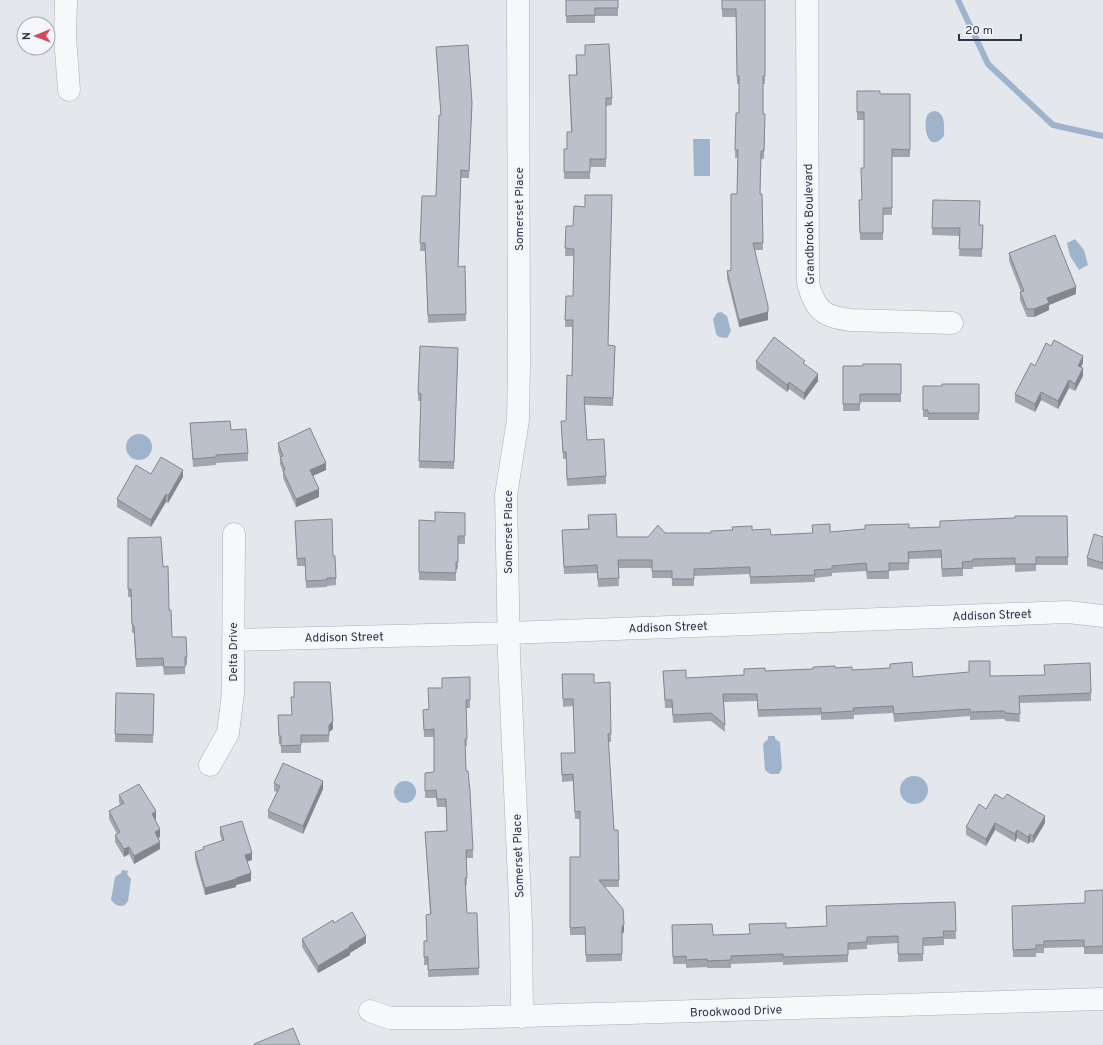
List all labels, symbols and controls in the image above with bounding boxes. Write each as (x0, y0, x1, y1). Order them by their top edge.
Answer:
north arrow (16, 16, 56, 56)
scale bar (959, 16, 1021, 42)
text: 20 m (965, 23, 993, 39)
text: N (20, 32, 34, 40)
street label: Grandbrook Boulevard (801, 163, 819, 285)
street label: Somerset Place (512, 167, 528, 251)
street label: Somerset Place (501, 490, 517, 574)
street label: Addison Street (952, 607, 1032, 625)
street label: Addison Street (628, 619, 708, 637)
street label: Delta Drive (226, 622, 242, 682)
street label: Addison Street (304, 629, 384, 647)
street label: Somerset Place (510, 814, 528, 898)
street label: Brookwood Drive (690, 1002, 782, 1022)

